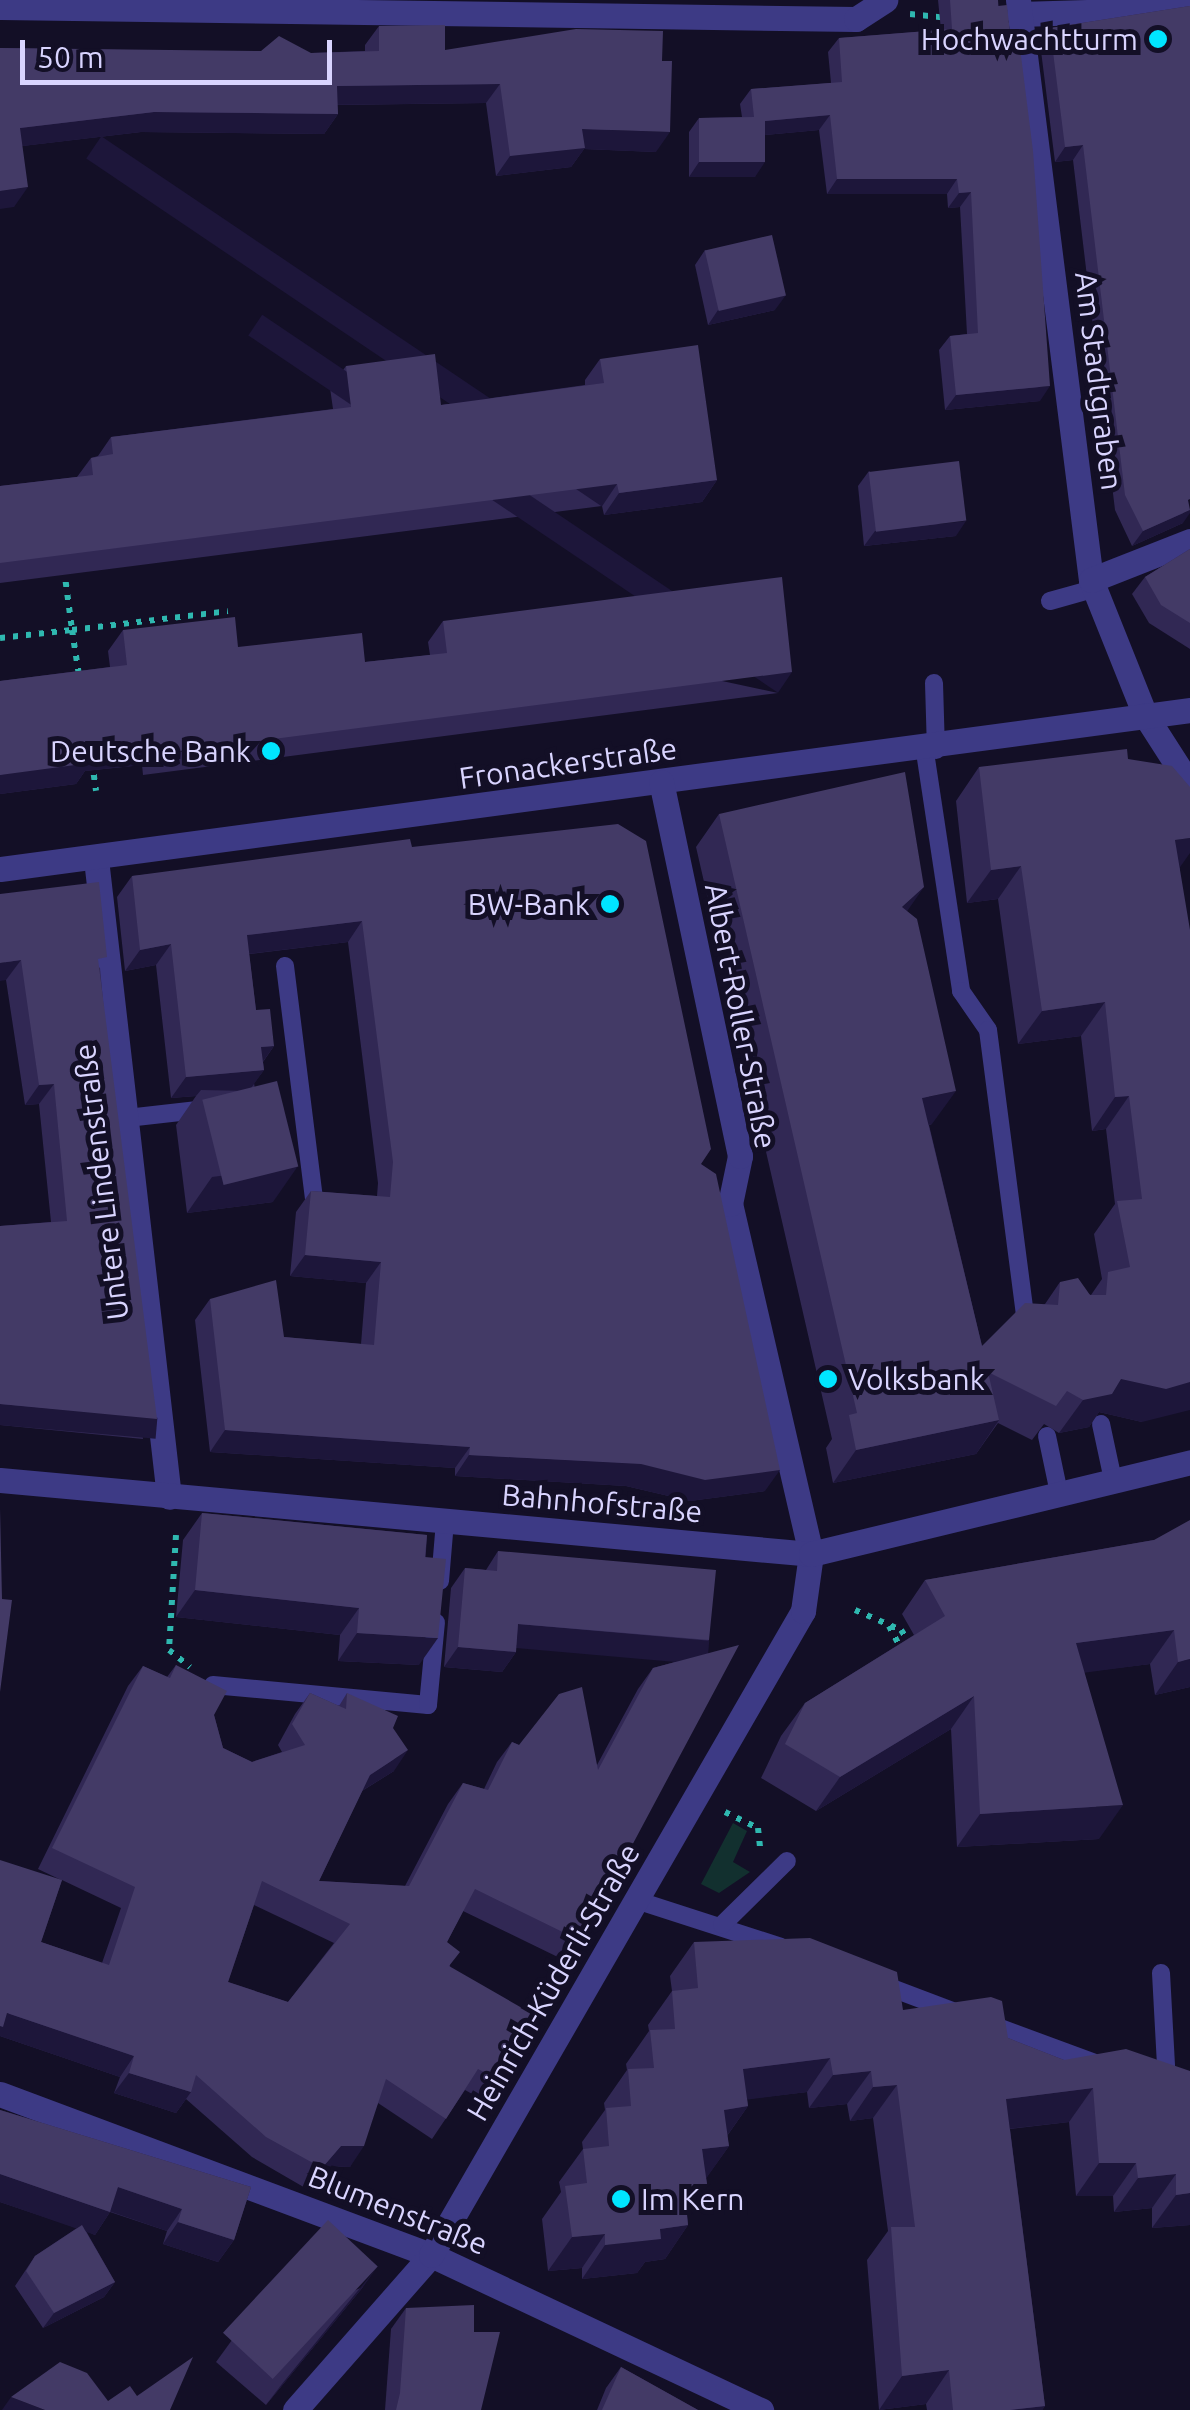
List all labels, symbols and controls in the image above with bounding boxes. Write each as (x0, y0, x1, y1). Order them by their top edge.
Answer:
scale bar (25, 20, 338, 82)
place label: Hochwachtturm (921, 21, 1138, 57)
marker: Hochwachtturm (1147, 28, 1169, 50)
text: 50 m (37, 40, 104, 74)
street label: Am Stadtgraben (1068, 270, 1130, 492)
street label: Fronackerstraße (457, 730, 679, 796)
place label: Deutsche Bank (50, 733, 251, 769)
marker: Deutsche Bank (260, 740, 282, 762)
street label: Albert-Roller-Straße (698, 880, 784, 1152)
place label: BW-Bank (468, 886, 590, 922)
marker: BW-Bank (599, 893, 621, 915)
street label: Untere Lindenstraße (66, 1042, 136, 1322)
place label: Volksbank (848, 1361, 985, 1397)
marker: Volksbank (817, 1368, 839, 1390)
street label: Bahnhofstraße (500, 1476, 704, 1530)
street label: Heinrich-Küderli-Straße (459, 1837, 647, 2127)
street label: Blumenstraße (303, 2158, 493, 2262)
place label: Im Kern (641, 2181, 744, 2217)
marker: Im Kern (610, 2188, 632, 2210)

